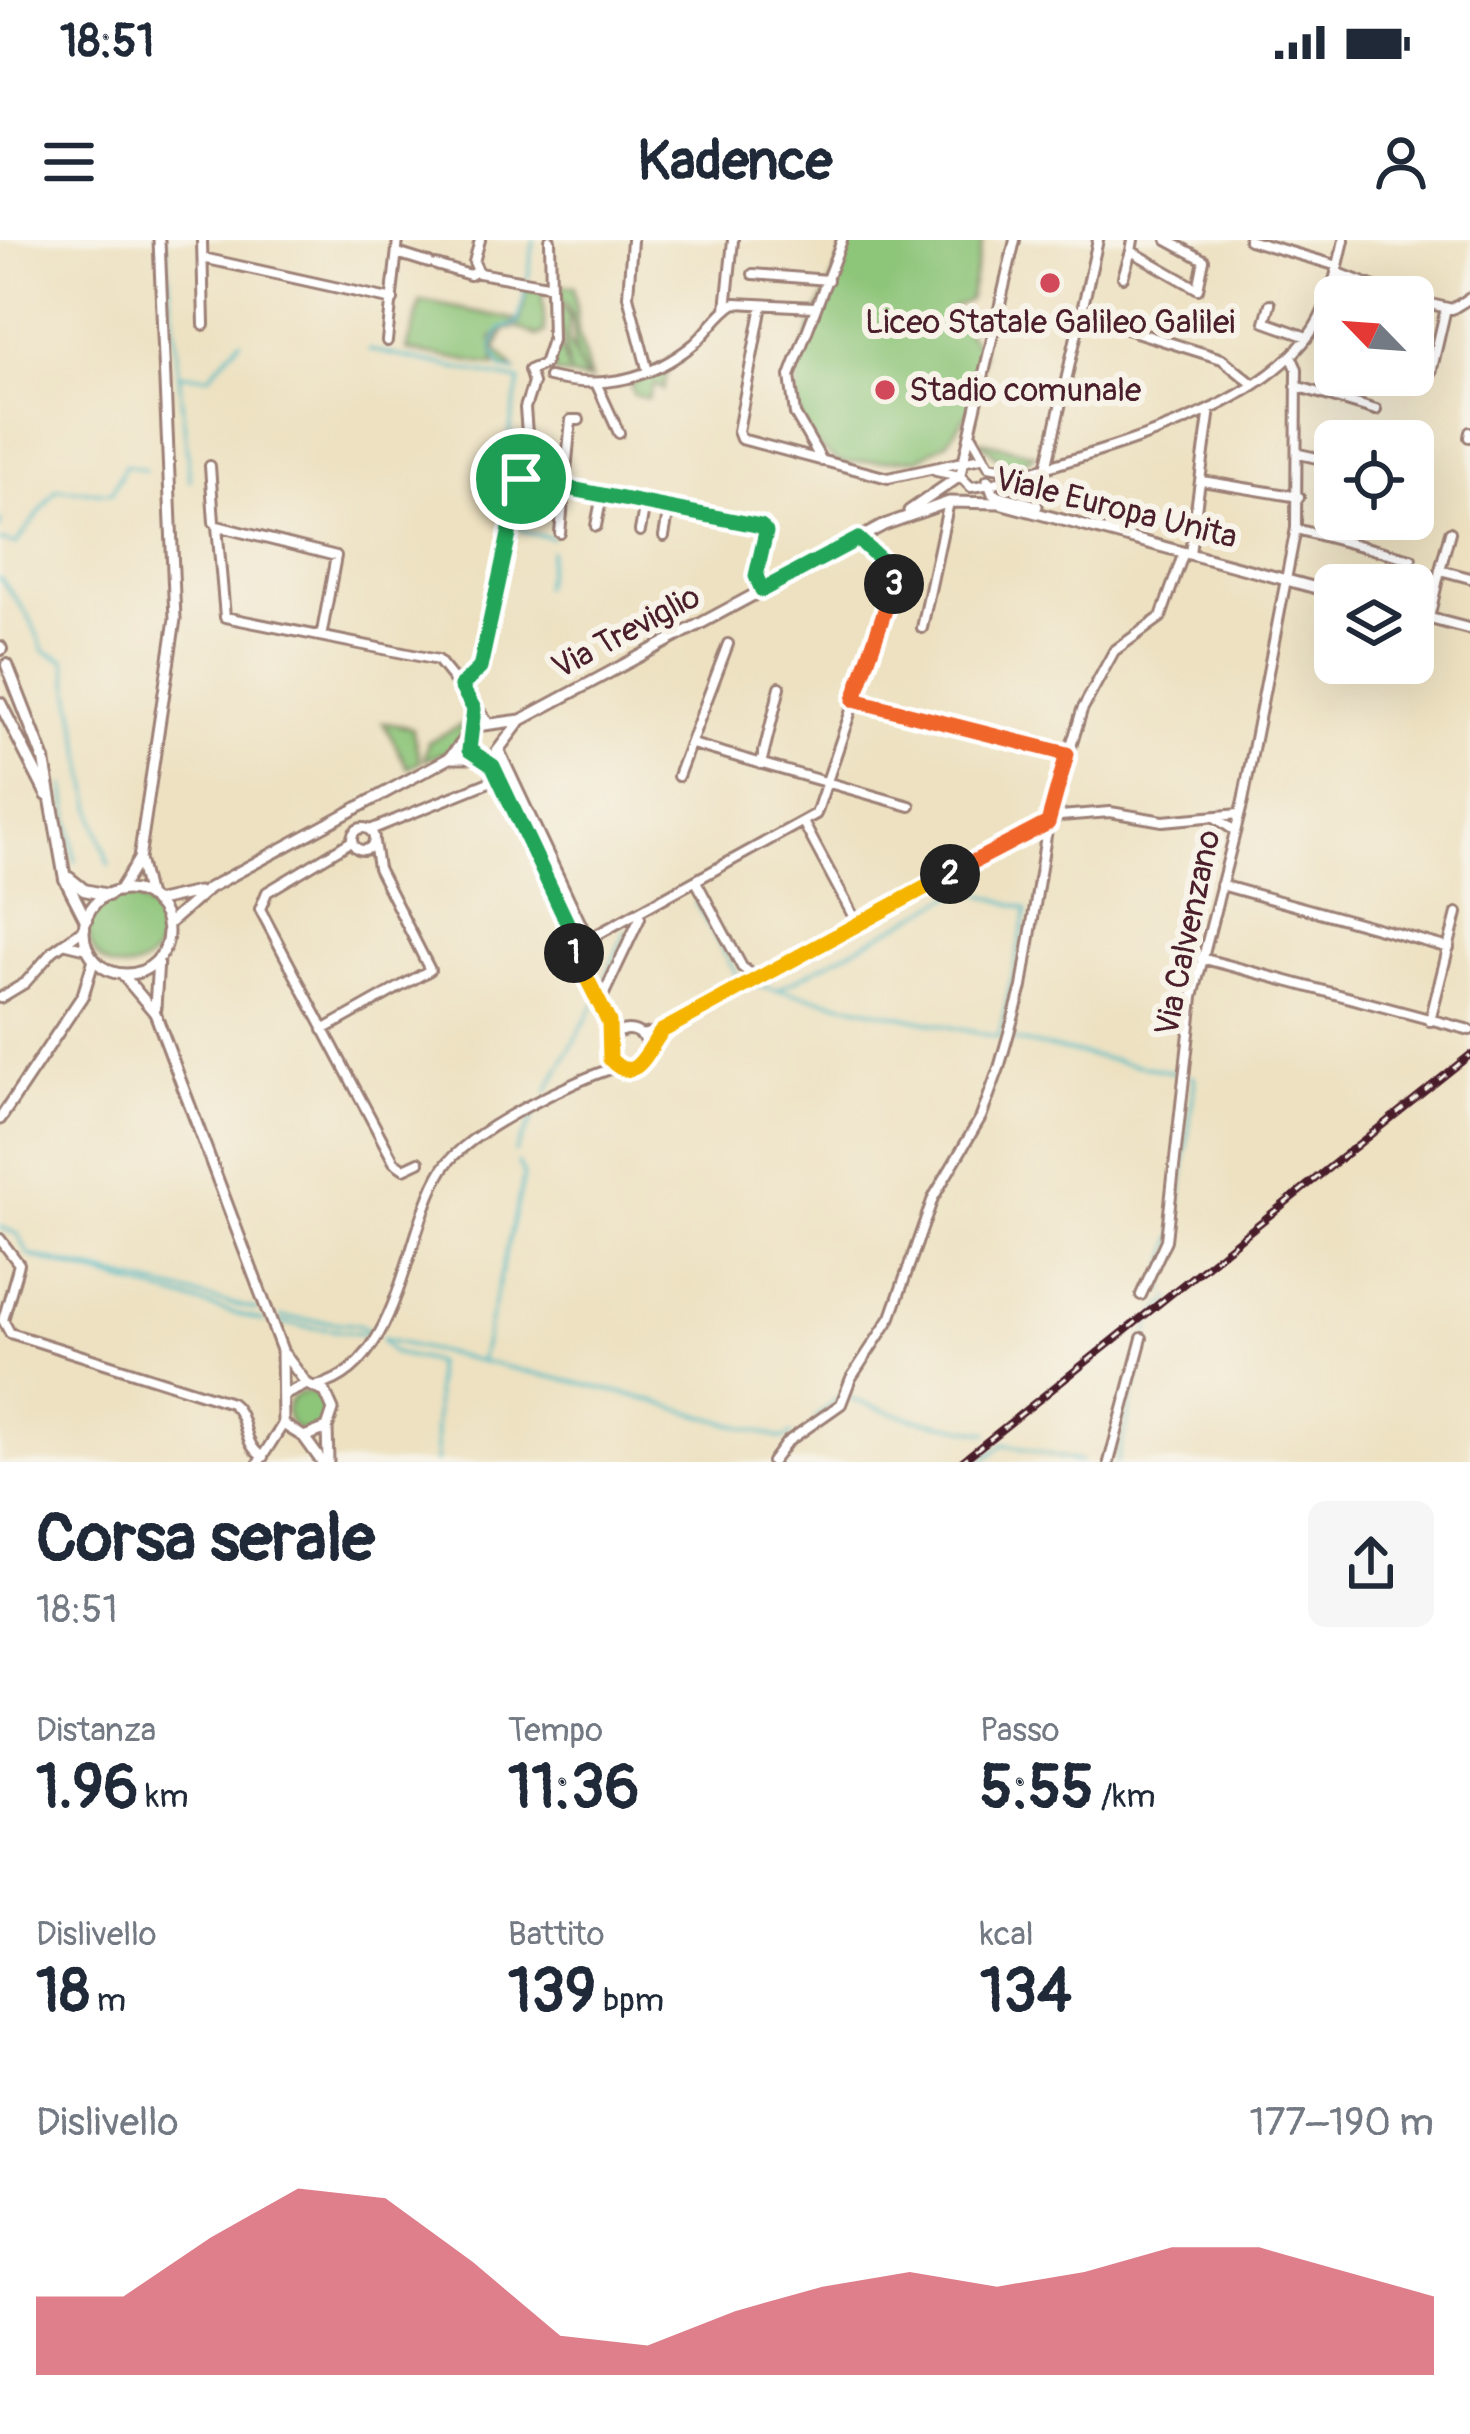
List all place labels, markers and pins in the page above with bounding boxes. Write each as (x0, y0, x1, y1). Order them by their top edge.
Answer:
marker: Liceo Statale Galileo Galilei (1037, 270, 1063, 296)
place label: Liceo Statale Galileo Galilei (865, 302, 1235, 343)
place label: Stadio comunale (909, 370, 1141, 411)
marker: Stadio comunale (872, 377, 898, 403)
pin (470, 428, 572, 530)
pin: 3 (864, 554, 924, 614)
pin: 2 (920, 844, 980, 904)
pin: 1 (544, 923, 604, 983)

